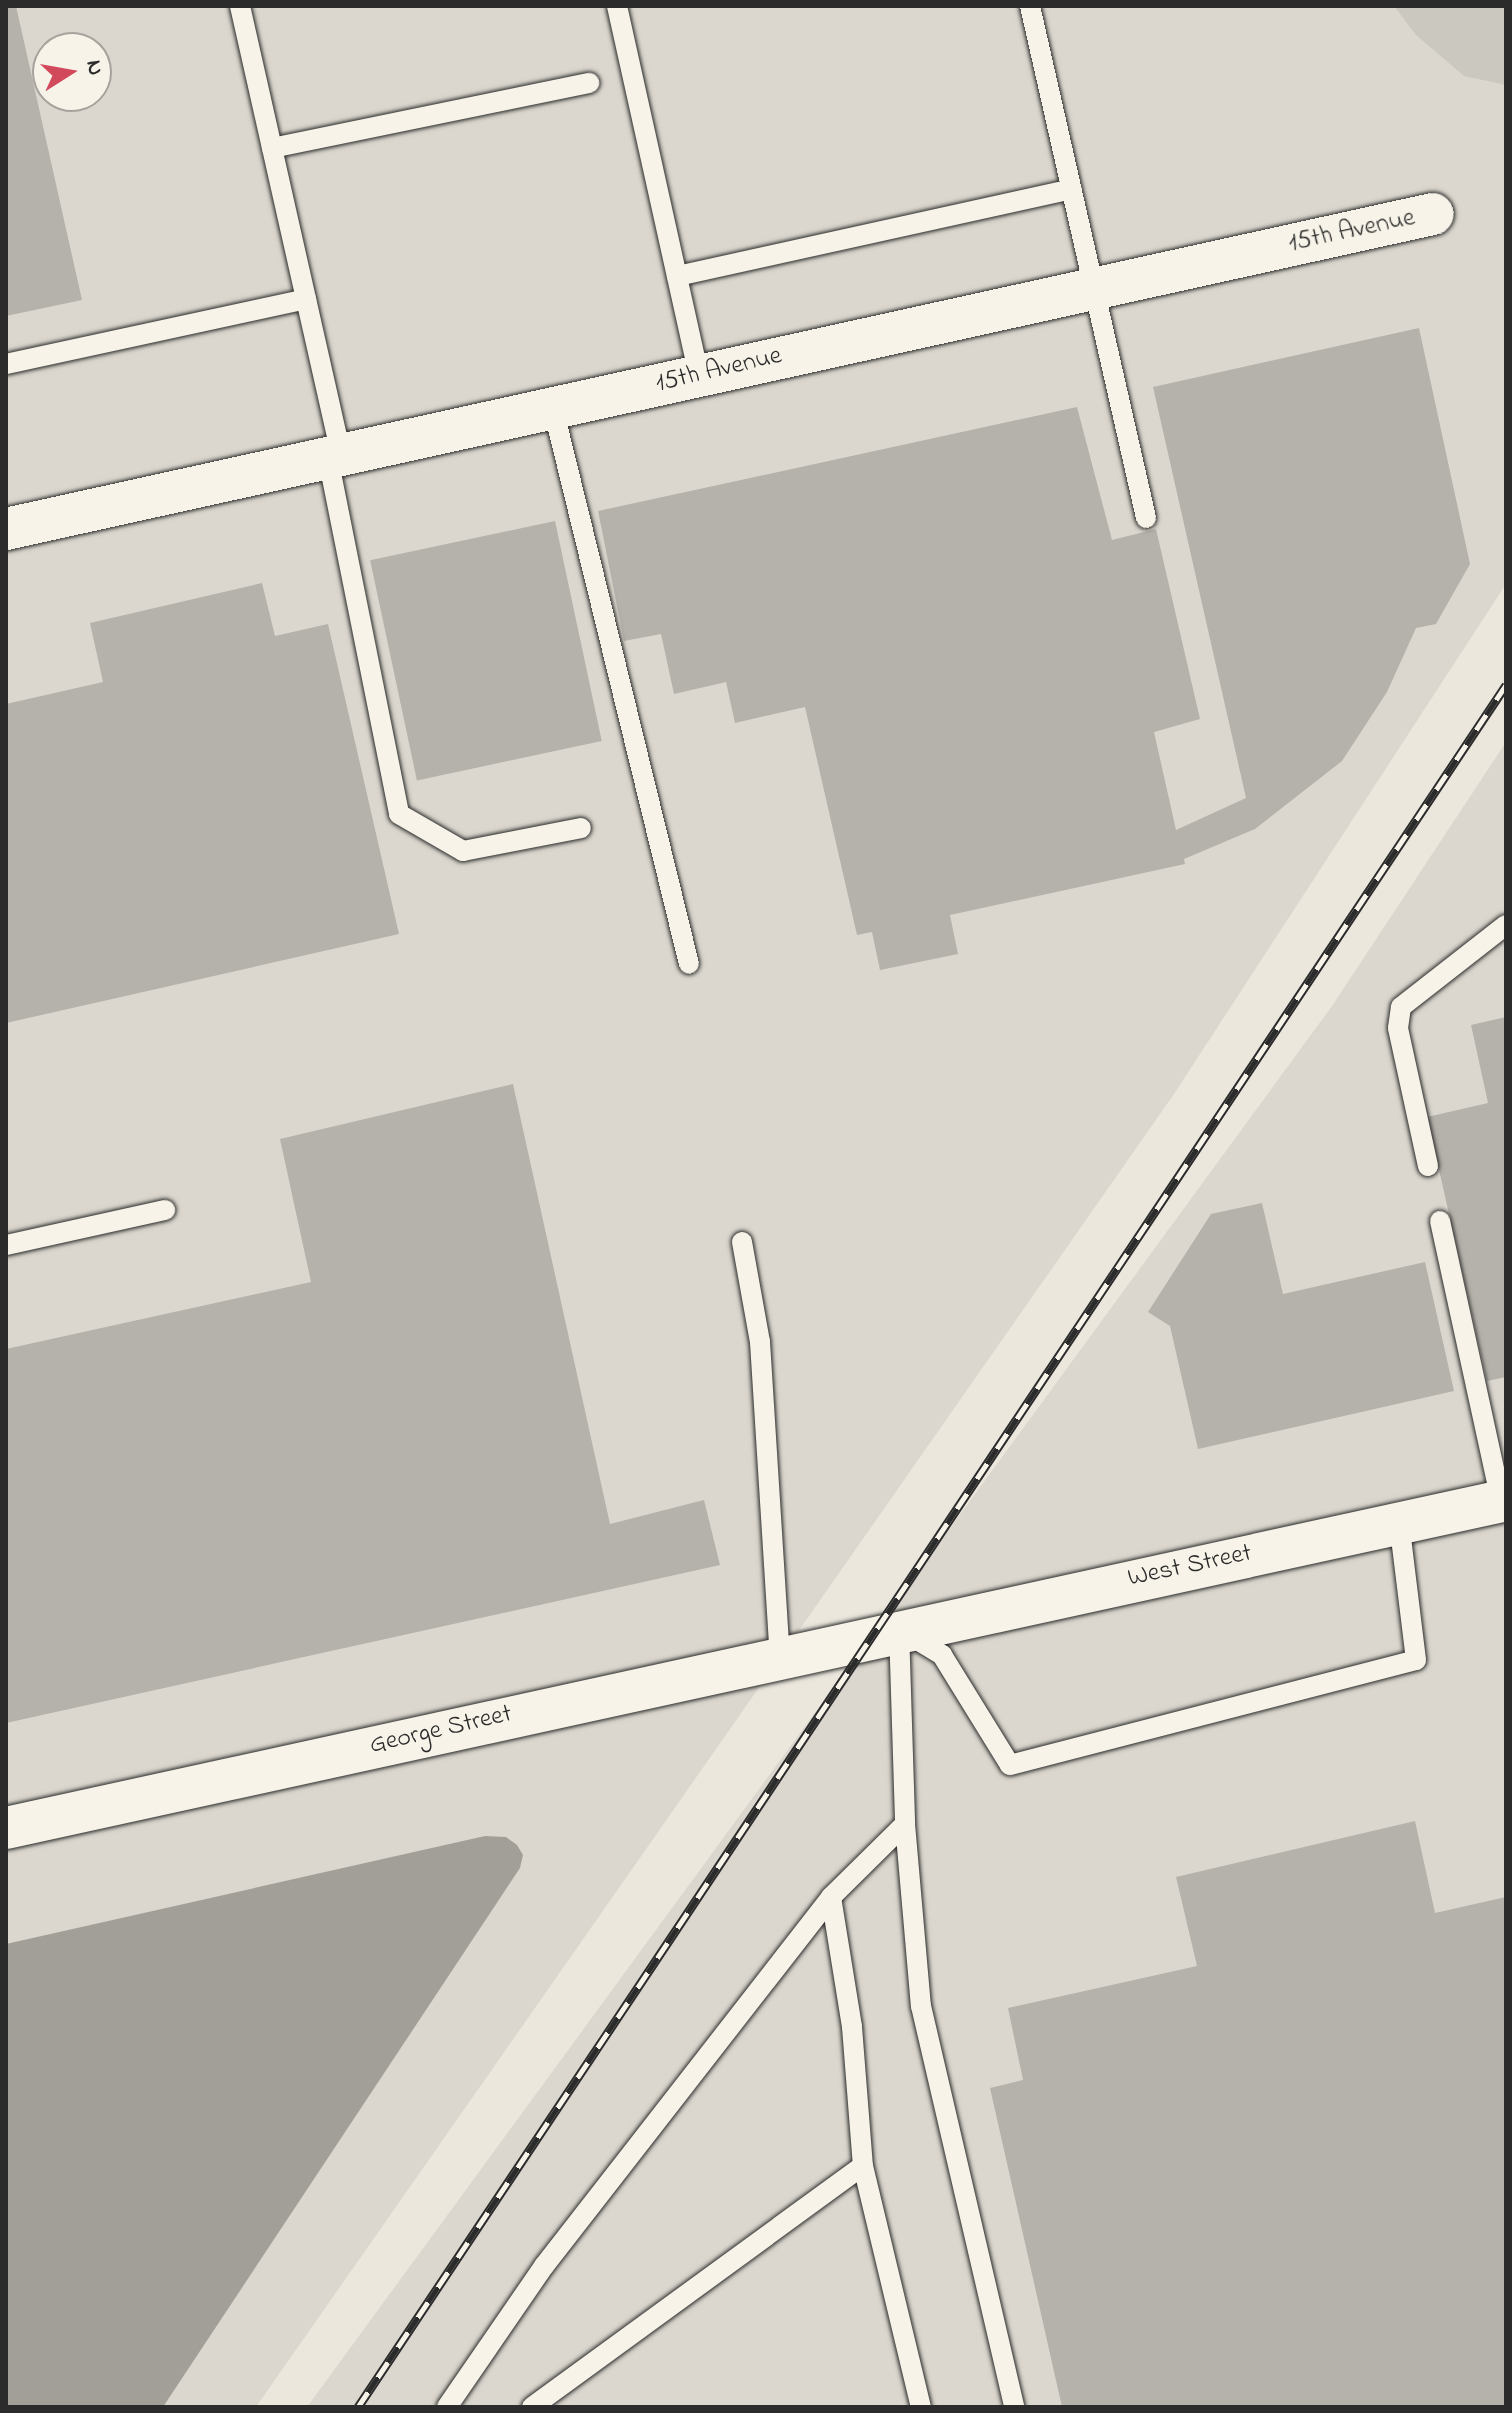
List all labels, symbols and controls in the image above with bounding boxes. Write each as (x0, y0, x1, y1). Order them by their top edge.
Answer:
north arrow (32, 32, 112, 112)
text: N (76, 57, 111, 78)
street label: 15th Avenue (1286, 203, 1418, 261)
street label: 15th Avenue (653, 341, 785, 401)
street label: West Street (1125, 1539, 1255, 1595)
street label: George Street (367, 1700, 515, 1762)

